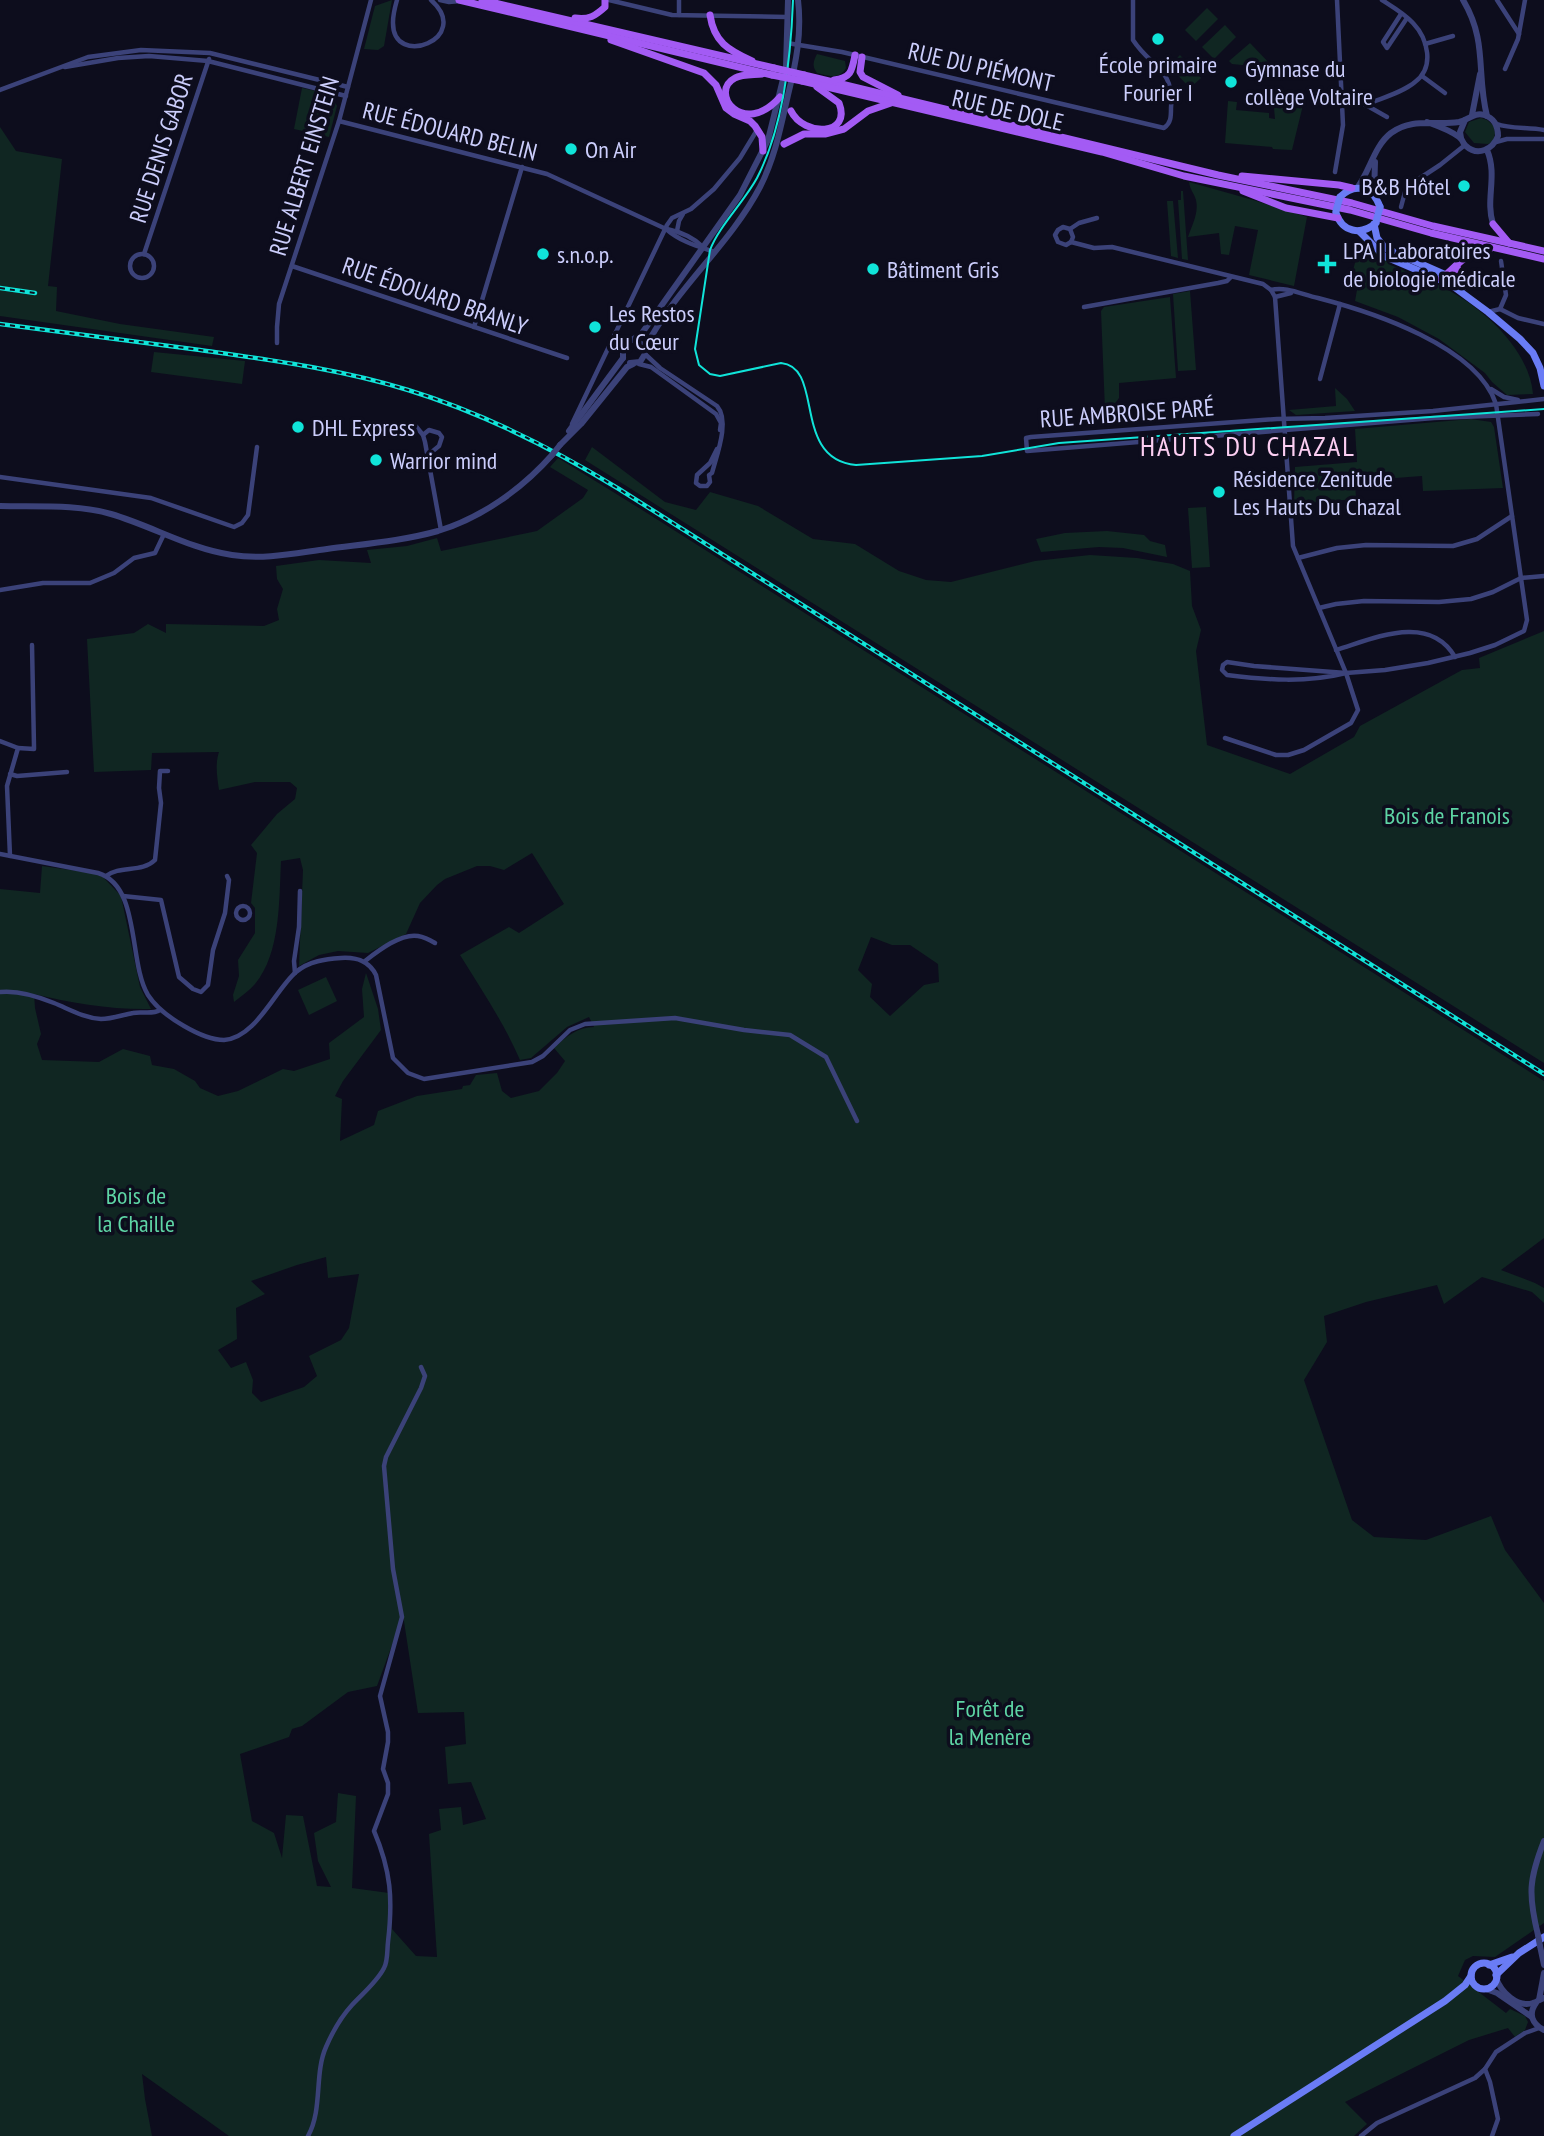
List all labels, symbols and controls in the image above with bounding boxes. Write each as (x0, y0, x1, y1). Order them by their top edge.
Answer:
marker: École primaire Fourier I (1150, 31, 1166, 47)
street label: RUE DU PIÉMONT (905, 35, 1057, 99)
place label: École primaire Fourier I (1099, 49, 1217, 108)
place label: Gymnase du collège Voltaire (1245, 53, 1373, 112)
street label: RUE DENIS GABOR (122, 69, 200, 227)
street label: RUE ALBERT EINSTEIN (262, 73, 346, 259)
marker: Gymnase du collège Voltaire (1223, 74, 1239, 90)
street label: RUE DE DOLE (949, 82, 1067, 138)
street label: RUE ÉDOUARD BELIN (360, 94, 540, 168)
place label: On Air (585, 134, 637, 165)
marker: On Air (563, 141, 579, 157)
place label: B&B Hôtel (1361, 171, 1450, 202)
marker: B&B Hôtel (1456, 178, 1472, 194)
place label: LPA | Laboratoires de biologie médicale (1343, 235, 1516, 294)
place label: s.n.o.p. (557, 239, 613, 270)
marker: s.n.o.p. (535, 246, 551, 262)
street label: RUE ÉDOUARD BRANLY (338, 250, 532, 342)
place label: Bâtiment Gris (887, 254, 999, 285)
marker: LPA | Laboratoires de biologie médicale (1317, 254, 1337, 274)
marker: Bâtiment Gris (865, 261, 881, 277)
place label: Les Restos du Cœur (609, 298, 695, 357)
marker: Les Restos du Cœur (587, 319, 603, 335)
street label: RUE AMBROISE PARÉ (1039, 391, 1215, 435)
place label: DHL Express (312, 412, 415, 443)
marker: DHL Express (290, 419, 306, 435)
district label: HAUTS DU CHAZAL (1140, 427, 1356, 464)
place label: Warrior mind (390, 445, 497, 476)
marker: Warrior mind (368, 452, 384, 468)
place label: Résidence Zenitude Les Hauts Du Chazal (1233, 463, 1401, 522)
marker: Résidence Zenitude Les Hauts Du Chazal (1211, 484, 1227, 500)
park label: Bois de Franois (1384, 800, 1510, 831)
park label: Bois de la Chaille (97, 1180, 175, 1239)
park label: Forêt de la Menère (949, 1693, 1031, 1752)

